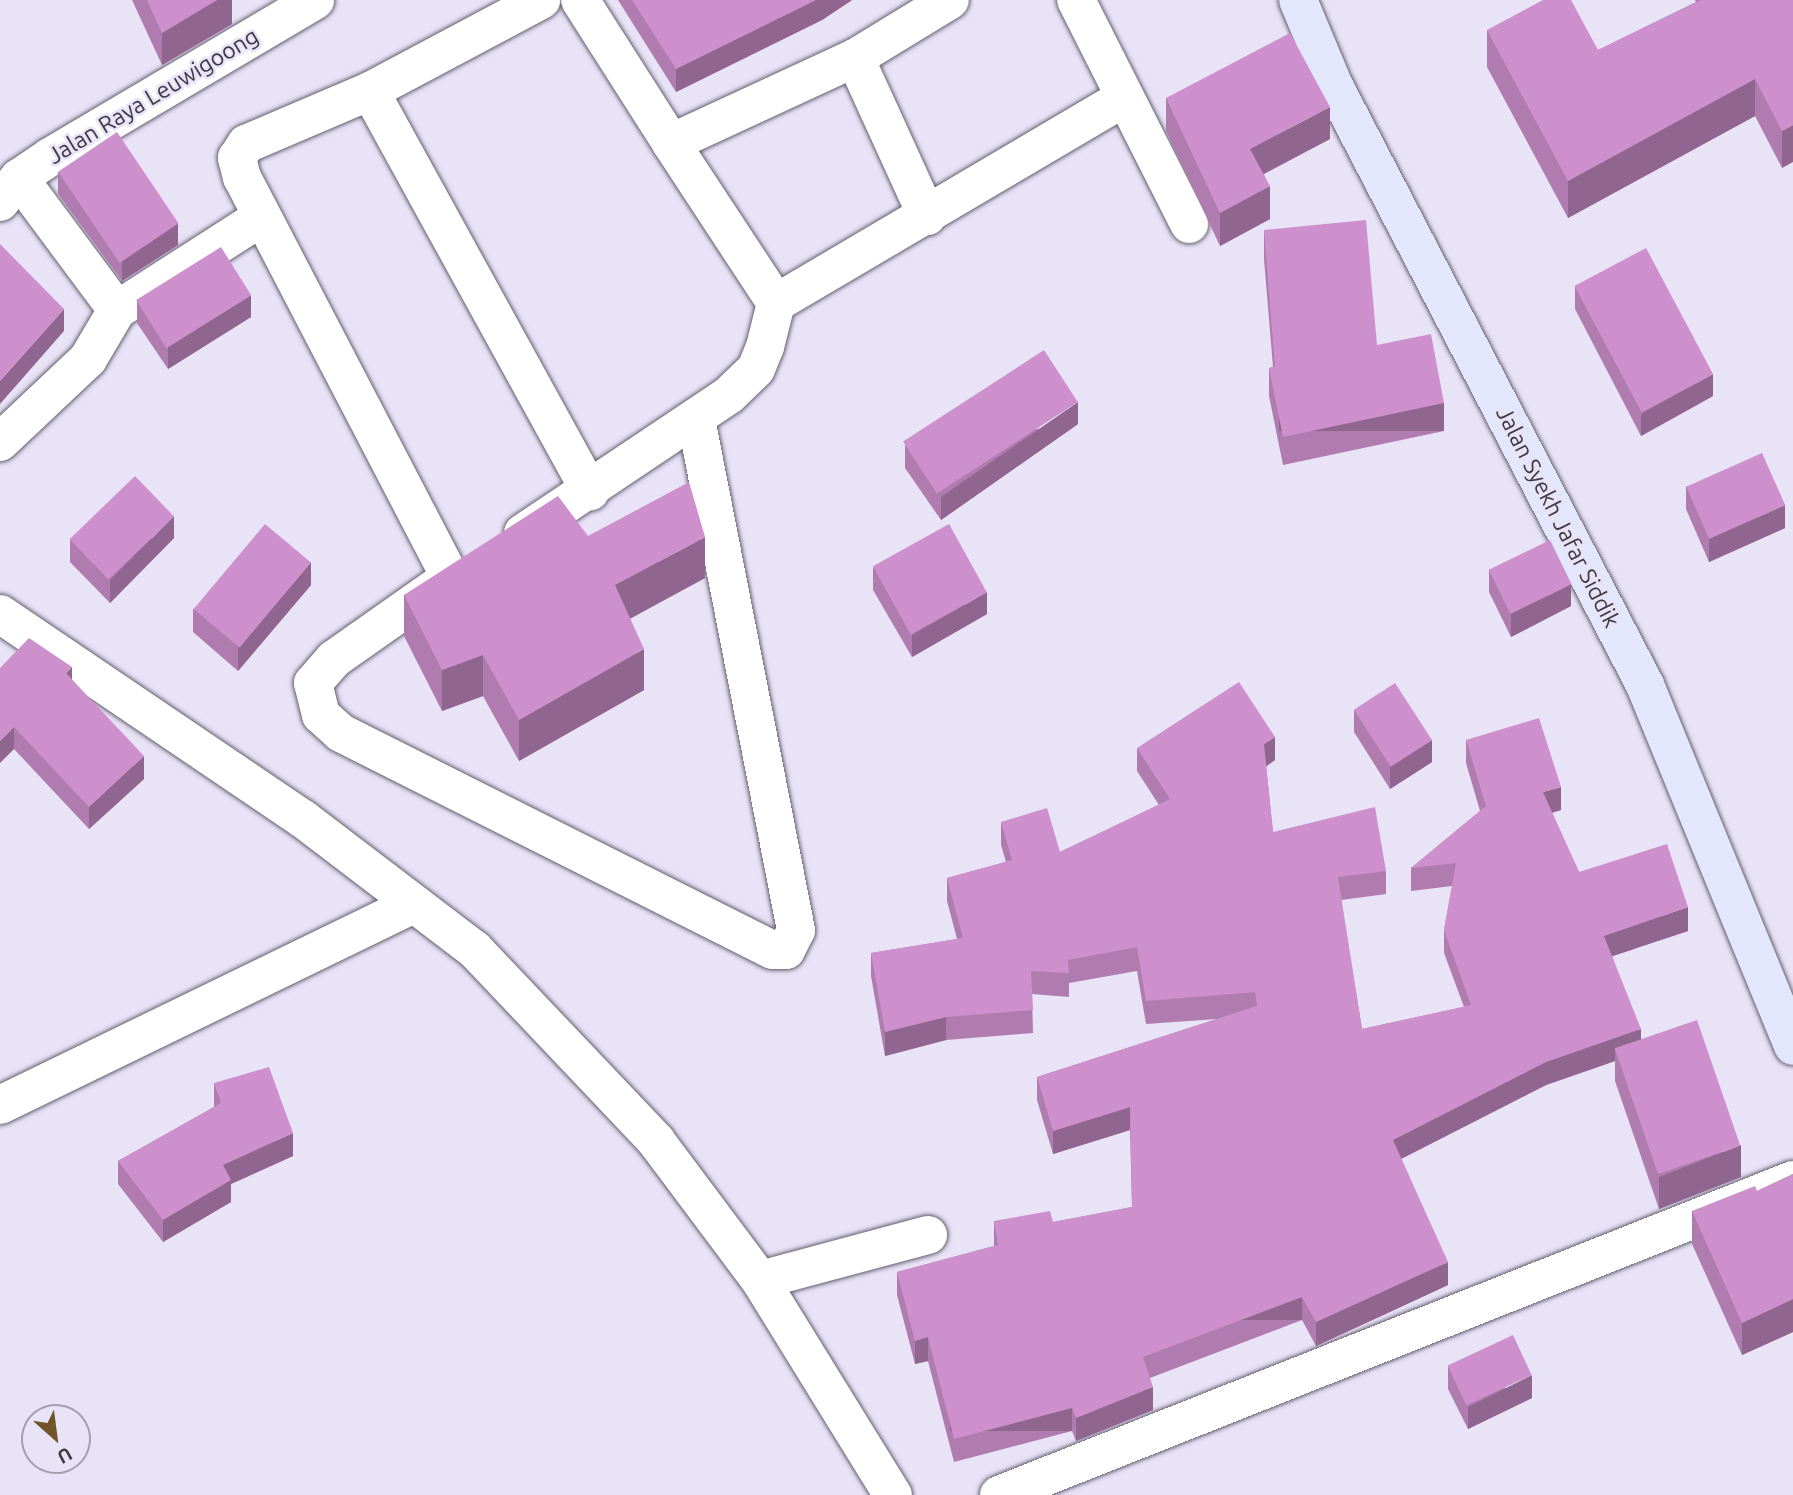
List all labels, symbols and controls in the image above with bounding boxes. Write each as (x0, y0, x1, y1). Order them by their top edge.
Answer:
street label: Jalan Raya Leuwigoong (43, 22, 263, 170)
street label: Jalan Syekh Jafar Siddik (1490, 402, 1626, 632)
north arrow (21, 1404, 91, 1474)
text: U (54, 1443, 76, 1469)

